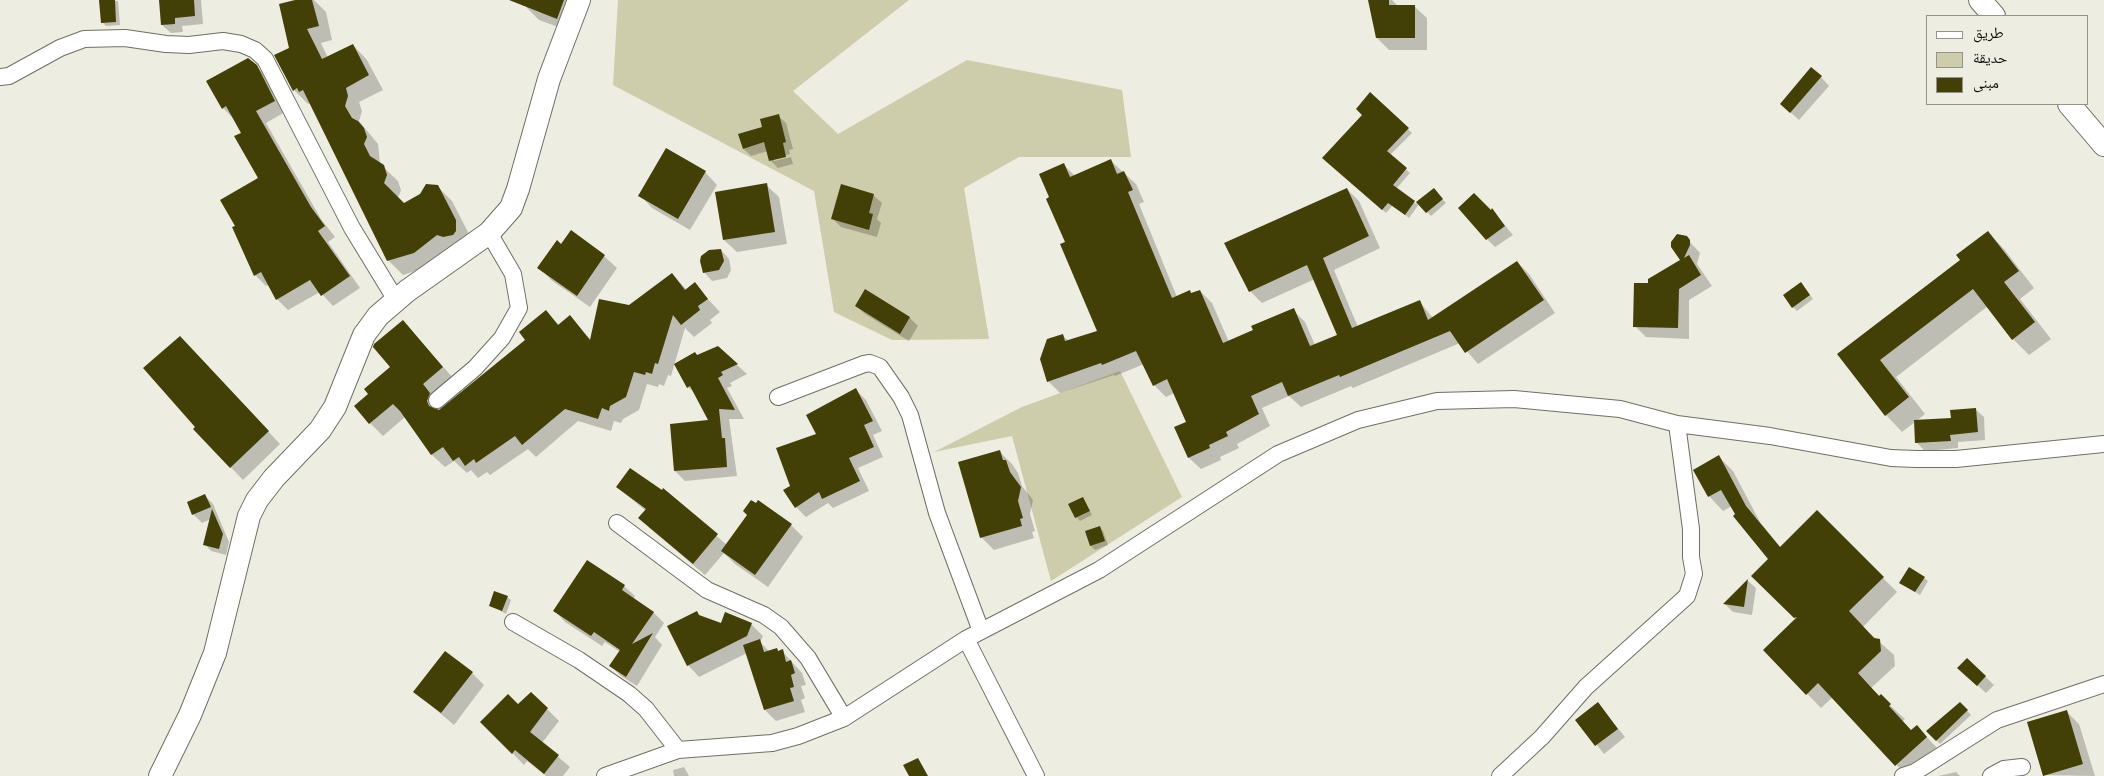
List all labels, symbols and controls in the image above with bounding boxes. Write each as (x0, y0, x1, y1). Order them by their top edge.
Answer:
legend (1926, 15, 2089, 105)
text: طريق (1973, 23, 2004, 42)
text: حديقة (1973, 48, 2007, 67)
text: مبنى (1973, 73, 1999, 92)

